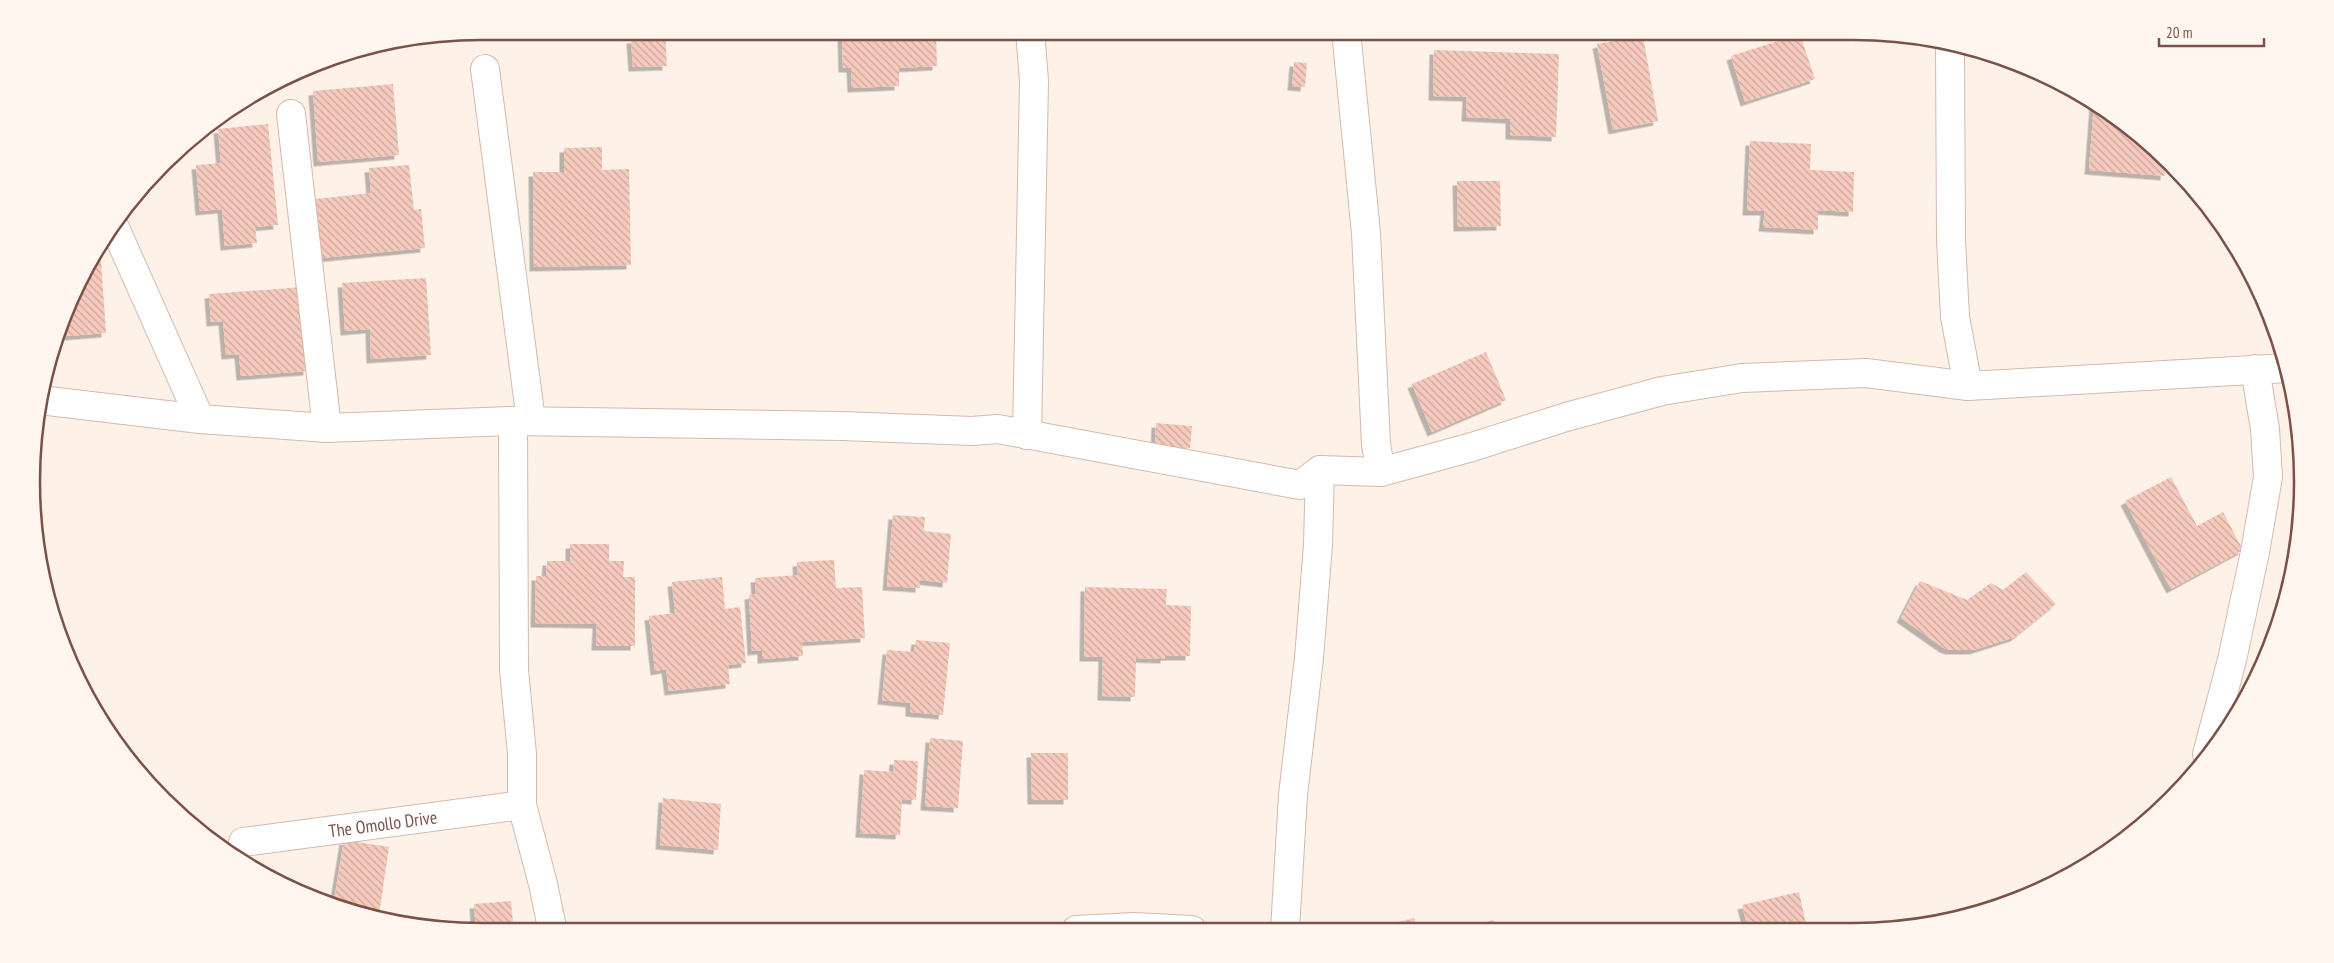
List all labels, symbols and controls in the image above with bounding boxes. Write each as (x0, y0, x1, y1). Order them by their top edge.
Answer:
scale bar (2159, 15, 2264, 47)
text: 20 m (2166, 23, 2192, 42)
street label: The Omollo Drive (327, 805, 438, 842)

